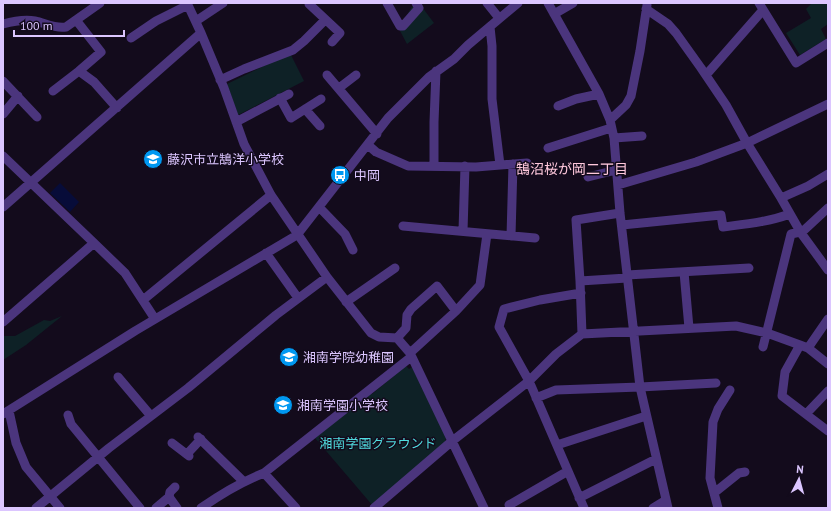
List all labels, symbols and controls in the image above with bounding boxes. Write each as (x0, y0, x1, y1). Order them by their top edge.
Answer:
scale bar (14, 12, 124, 38)
text: 100 m (20, 18, 53, 33)
school or university icon: 藤沢市立鵠洋小学校 (142, 148, 164, 170)
place label: 藤沢市立鵠洋小学校 (167, 151, 284, 168)
district label: 鵠沼桜が岡二丁目 (516, 160, 628, 178)
bus stop icon: 中岡 (329, 164, 351, 186)
place label: 中岡 (354, 167, 380, 184)
school or university icon: 湘南学院幼稚園 (278, 346, 300, 368)
place label: 湘南学院幼稚園 (303, 349, 394, 366)
school or university icon: 湘南学園小学校 (272, 394, 294, 416)
place label: 湘南学園小学校 (297, 397, 388, 414)
park label: 湘南学園グラウンド (319, 435, 437, 452)
north arrow (779, 459, 819, 499)
text: N (796, 462, 804, 476)

